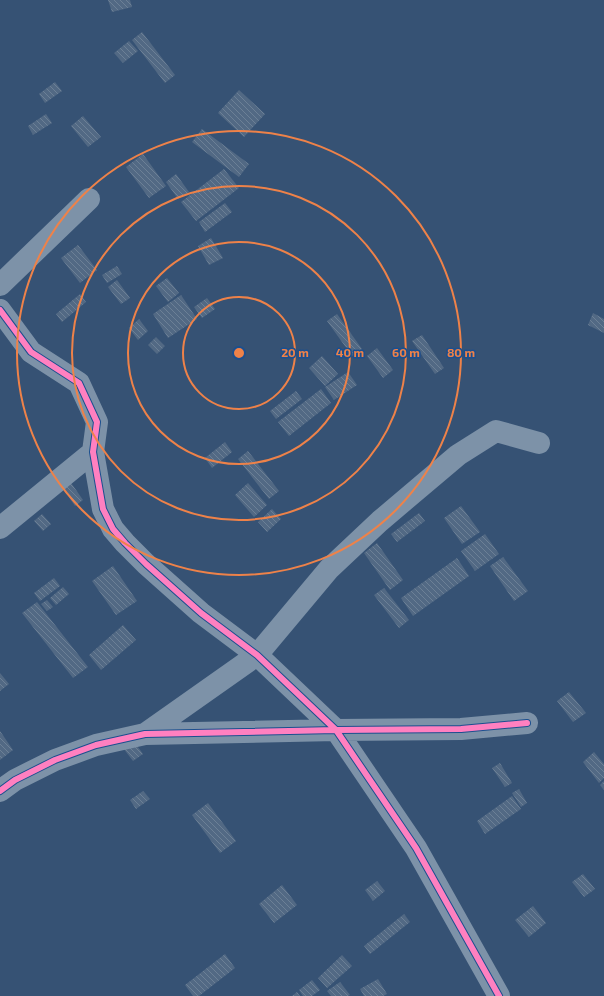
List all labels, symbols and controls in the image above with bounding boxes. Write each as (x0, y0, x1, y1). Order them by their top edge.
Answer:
text: 20 m (281, 345, 309, 359)
text: 40 m (336, 345, 364, 359)
text: 60 m (392, 345, 420, 359)
text: 80 m (447, 345, 475, 359)
centre of rings (232, 346, 246, 360)

